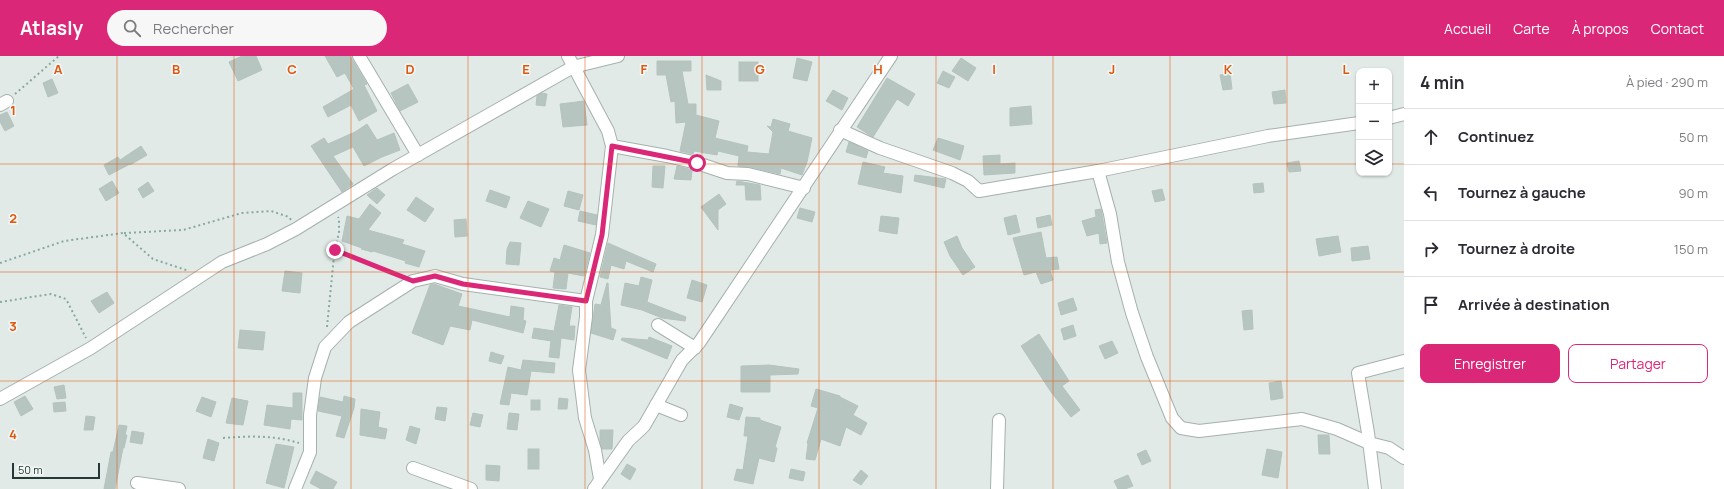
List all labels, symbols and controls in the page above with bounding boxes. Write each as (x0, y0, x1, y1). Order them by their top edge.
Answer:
search box (107, 10, 387, 46)
text: Atlasly (20, 15, 83, 41)
icon: search (121, 17, 143, 39)
text: Rechercher (153, 18, 234, 39)
text: Accueil (1444, 19, 1491, 38)
text: Carte (1513, 19, 1550, 38)
text: À propos (1572, 19, 1629, 38)
text: Contact (1651, 19, 1704, 38)
text: A (54, 60, 63, 78)
text: B (172, 60, 180, 78)
text: C (287, 60, 297, 78)
text: D (405, 60, 415, 78)
text: E (522, 60, 530, 78)
text: F (641, 60, 648, 78)
text: G (755, 60, 765, 78)
text: H (873, 60, 883, 78)
text: I (992, 60, 996, 78)
text: J (1109, 60, 1115, 78)
text: K (1224, 60, 1233, 78)
text: L (1343, 60, 1350, 78)
map controls (1356, 68, 1392, 176)
button: + (1356, 68, 1392, 104)
text: 4 min (1420, 71, 1464, 94)
text: À pied · 290 m (1626, 73, 1708, 91)
text: 1 (10, 101, 16, 119)
button: − (1356, 104, 1392, 140)
icon: ahead (1420, 126, 1442, 148)
text: Continuez (1458, 126, 1534, 147)
text: 50 m (1679, 128, 1708, 146)
button: layers (1356, 140, 1392, 176)
route start (688, 154, 706, 172)
icon: left (1420, 182, 1442, 204)
text: Tournez à gauche (1458, 182, 1586, 203)
text: 90 m (1678, 184, 1708, 202)
text: 2 (9, 209, 17, 227)
icon: right (1420, 238, 1442, 260)
text: Tournez à droite (1458, 238, 1575, 259)
text: 150 m (1674, 240, 1708, 258)
route end (326, 241, 344, 259)
icon: arrive (1420, 294, 1442, 316)
text: Arrivée à destination (1458, 294, 1610, 315)
text: 3 (9, 317, 17, 335)
button: Enregistrer (1420, 344, 1560, 383)
button: Partager (1568, 344, 1708, 383)
text: 4 (9, 425, 17, 443)
scale bar (12, 461, 100, 480)
text: 50 m (18, 462, 43, 477)

